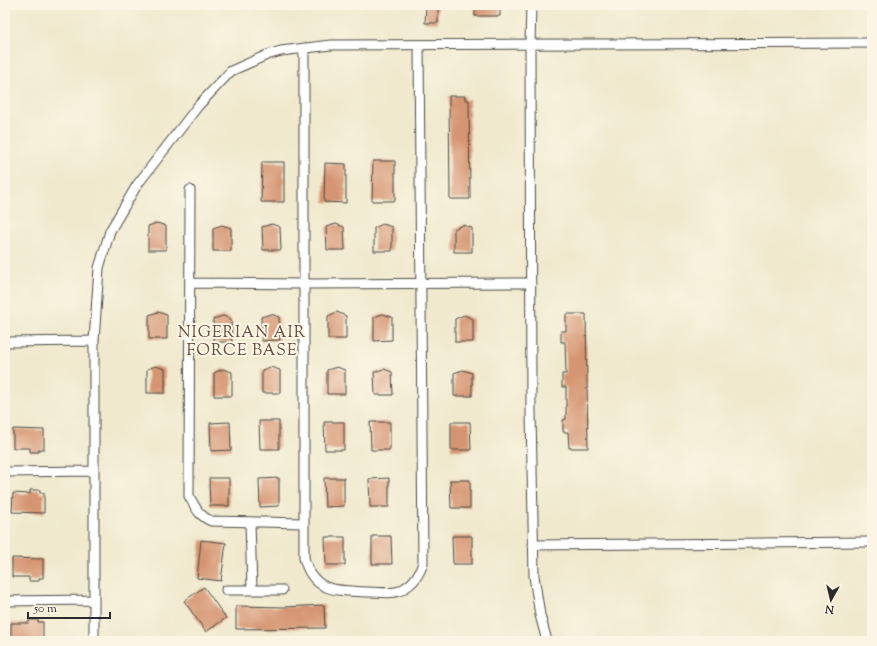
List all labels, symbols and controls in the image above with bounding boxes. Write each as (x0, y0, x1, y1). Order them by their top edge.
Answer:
district label: NIGERIAN AIR FORCE BASE (178, 322, 306, 363)
north arrow (811, 580, 851, 620)
scale bar (28, 594, 110, 620)
text: 50 m (33, 600, 57, 618)
text: N (824, 600, 836, 618)

